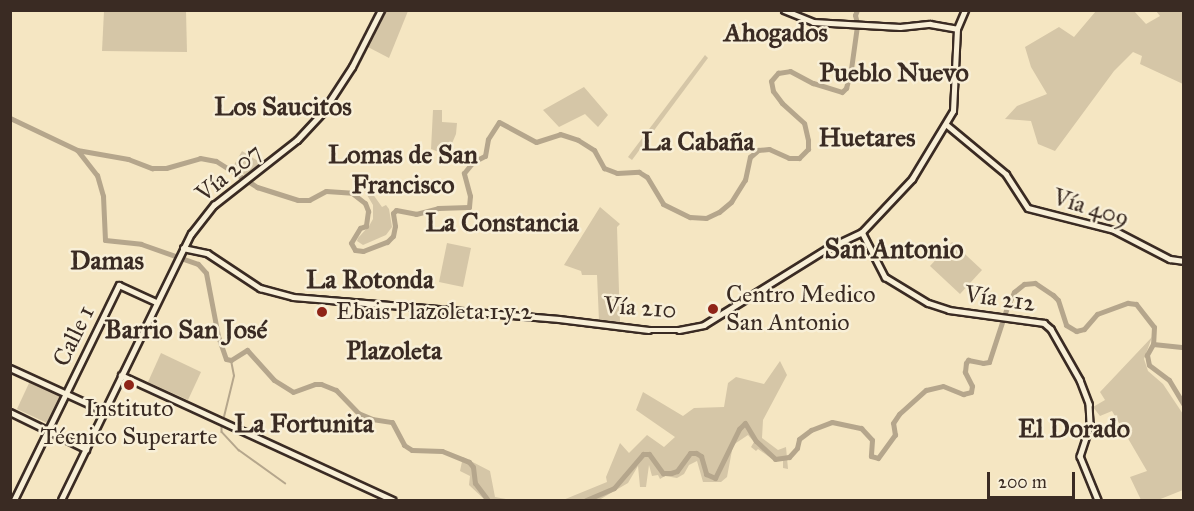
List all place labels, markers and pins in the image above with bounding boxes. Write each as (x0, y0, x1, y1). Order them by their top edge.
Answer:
place label: Centro Medico San Antonio (726, 281, 876, 337)
place label: Ebais Plazoleta 1 y 2 (336, 298, 532, 326)
marker: Centro Medico San Antonio (704, 300, 722, 318)
marker: Ebais Plazoleta 1 y 2 (313, 303, 331, 321)
marker: Instituto Técnico Superarte (122, 378, 136, 392)
place label: Instituto Técnico Superarte (41, 395, 217, 451)

